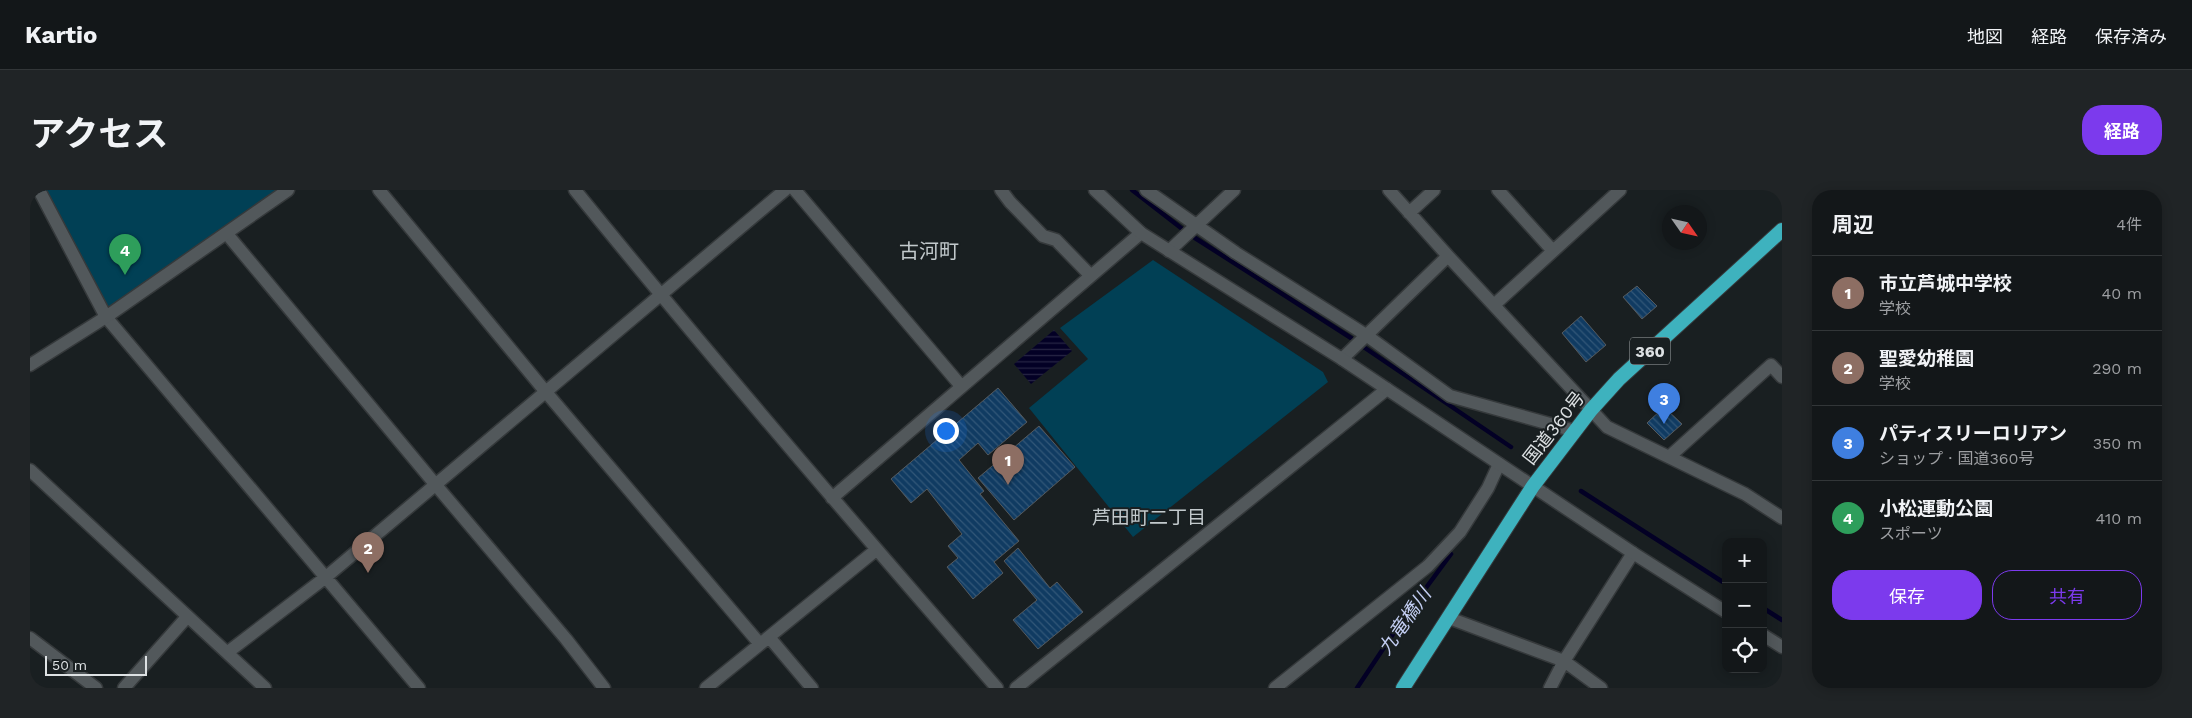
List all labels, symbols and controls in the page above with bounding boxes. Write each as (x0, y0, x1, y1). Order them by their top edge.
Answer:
text: Kartio (25, 21, 97, 49)
text: 地図 (1967, 26, 2003, 47)
text: 経路 (2031, 26, 2067, 47)
text: 保存済み (2095, 26, 2167, 47)
button: 経路 (2082, 105, 2162, 155)
text: アクセス (30, 113, 168, 155)
north arrow (1662, 205, 1707, 250)
text: 周辺 (1832, 212, 1874, 237)
text: 4件 (2116, 215, 2142, 234)
pin: 4 (109, 234, 141, 275)
district label: 古河町 (899, 239, 959, 263)
text: 市立芦城中学校 (1879, 272, 2012, 295)
text: 1 (1845, 284, 1851, 303)
text: 40 m (2102, 284, 2142, 303)
text: 学校 (1879, 299, 1911, 318)
road number: 360 (1630, 338, 1670, 365)
text: 聖愛幼稚園 (1879, 347, 1974, 370)
text: 2 (1843, 359, 1853, 378)
text: 290 m (2092, 359, 2142, 378)
text: 学校 (1879, 374, 1911, 393)
pin: 3 (1648, 383, 1680, 424)
street label: 国道360号 (1519, 387, 1589, 468)
your location (933, 418, 959, 444)
text: パティスリーロリアン (1879, 422, 2067, 445)
text: 3 (1843, 434, 1853, 453)
text: 350 m (2093, 434, 2142, 453)
pin: 1 (992, 444, 1024, 485)
text: ショップ · 国道360号 (1879, 449, 2035, 468)
text: 小松運動公園 (1879, 497, 1993, 520)
district label: 芦田町二丁目 (1092, 506, 1206, 529)
text: 4 (1843, 509, 1853, 528)
text: 410 m (2096, 509, 2142, 528)
text: スポーツ (1879, 524, 1943, 543)
pin: 2 (352, 532, 384, 573)
map controls (1722, 538, 1767, 673)
button: + (1722, 538, 1767, 583)
button: 保存 (1832, 570, 1982, 620)
button: 共有 (1992, 570, 2142, 620)
water label: 九竜橋川 (1373, 582, 1437, 659)
button: − (1722, 583, 1767, 628)
button: locate (1722, 628, 1767, 673)
scale bar (45, 653, 148, 676)
text: 50 m (52, 657, 87, 673)

